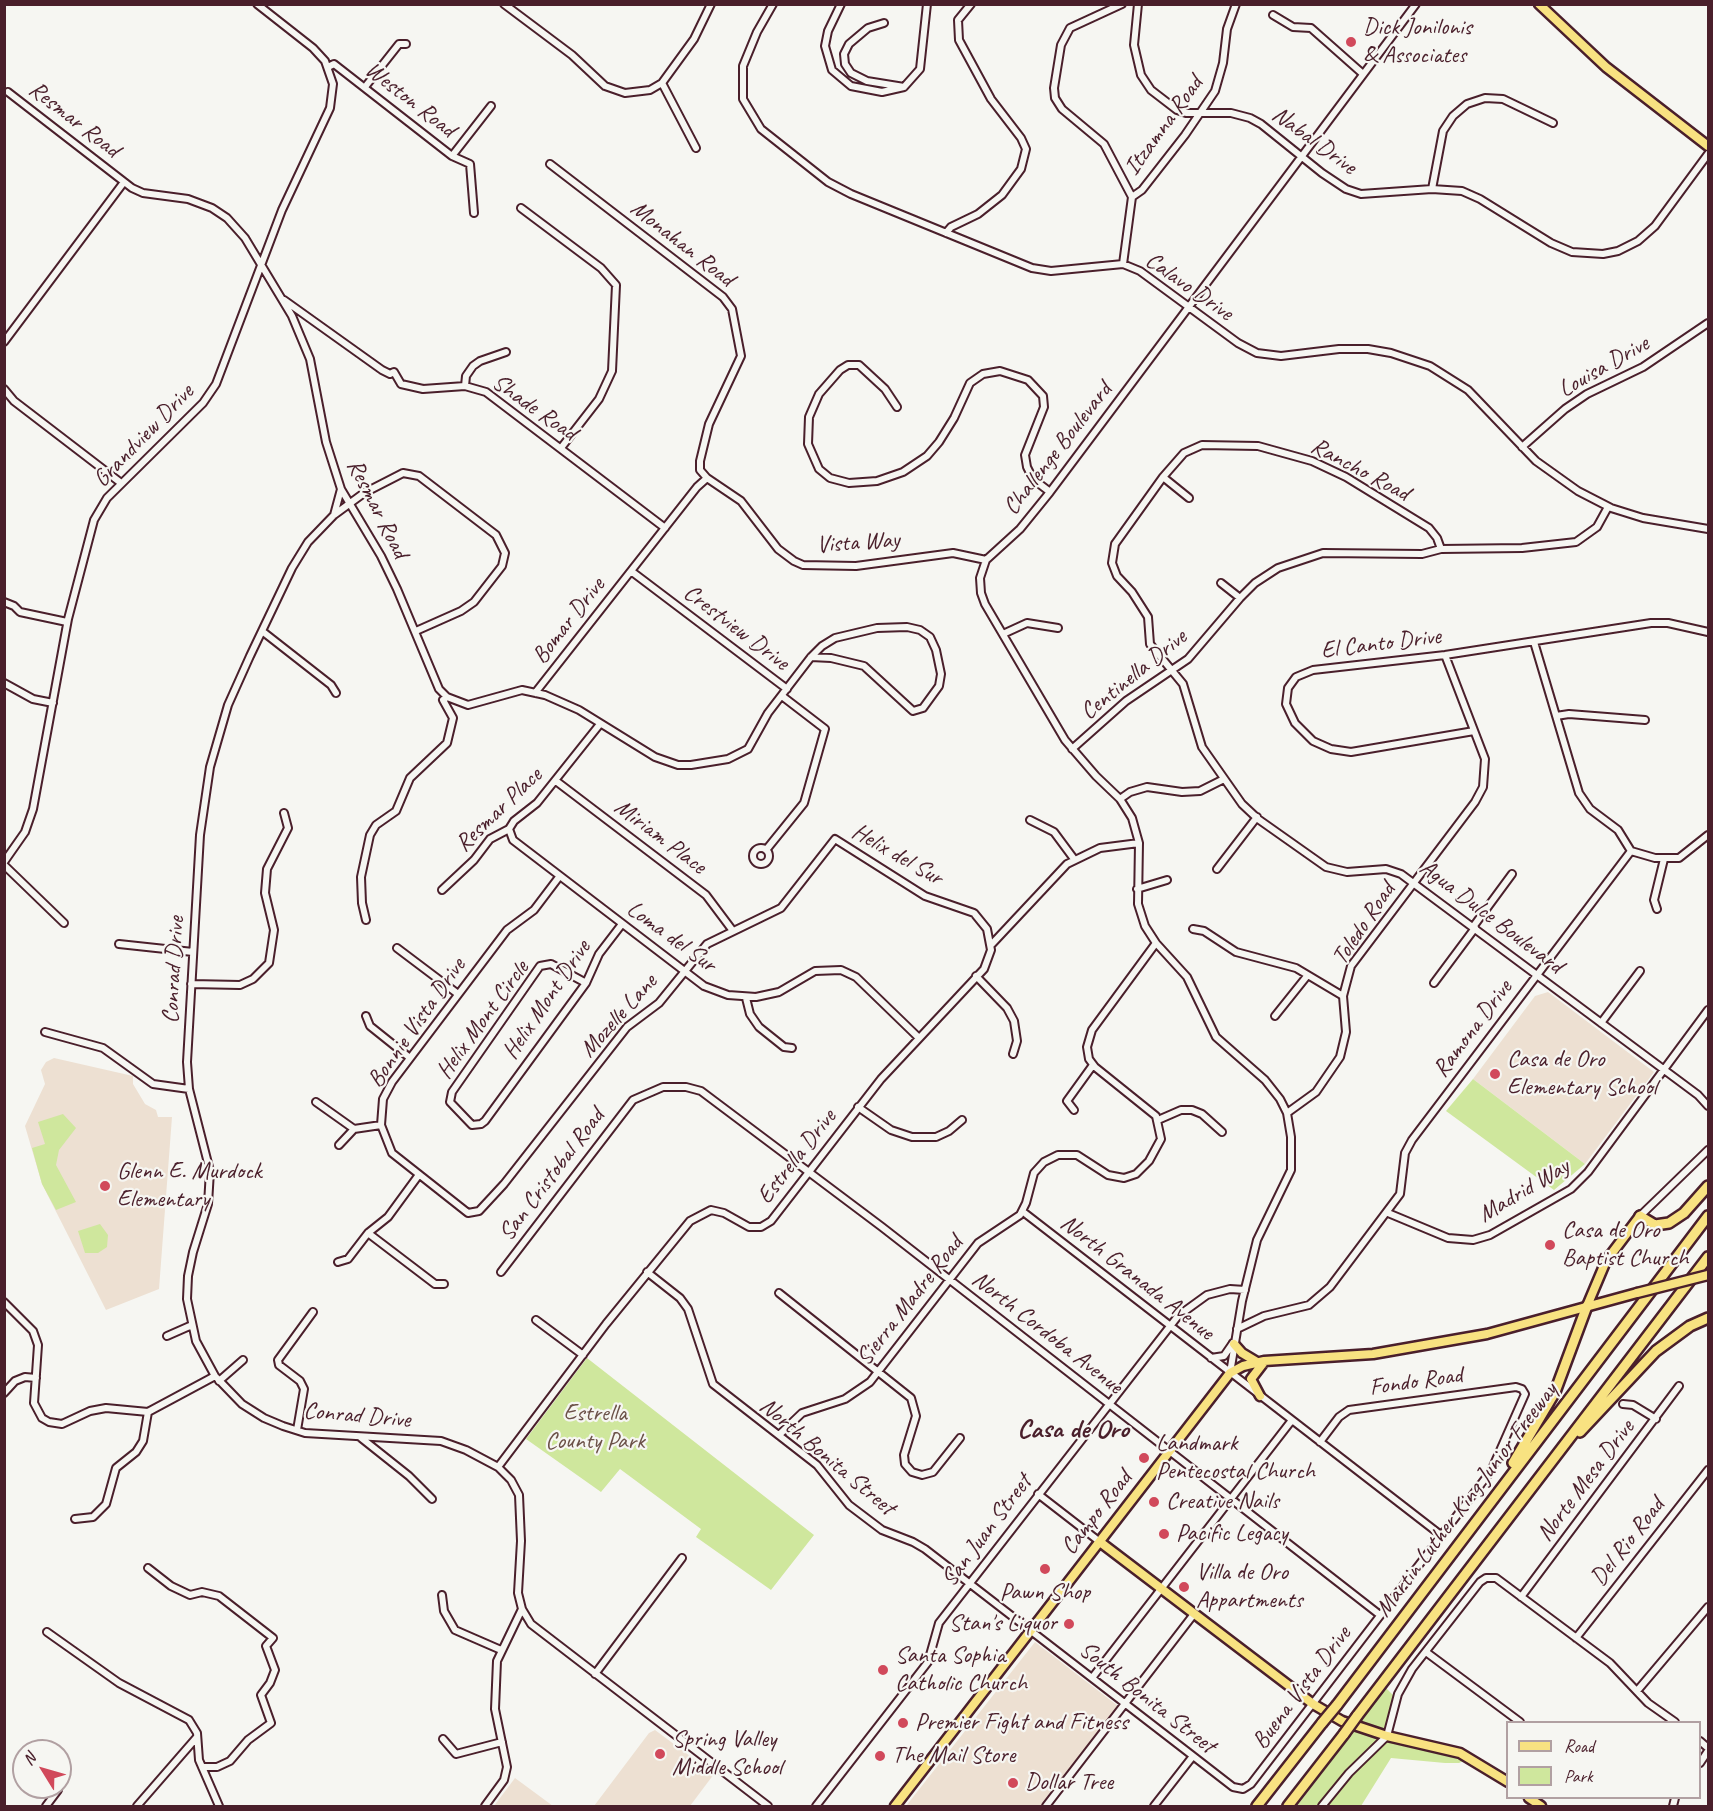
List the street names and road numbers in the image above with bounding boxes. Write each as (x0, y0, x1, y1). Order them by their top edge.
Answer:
street label: Weston Road (359, 56, 461, 144)
street label: Itzamna Road (1118, 71, 1210, 181)
street label: Resmar Road (23, 76, 125, 164)
street label: Nabal Drive (1266, 101, 1362, 181)
street label: Monahan Road (624, 195, 740, 293)
street label: Calavo Drive (1139, 246, 1239, 328)
street label: Louisa Drive (1554, 330, 1654, 404)
street label: Shade Road (486, 368, 582, 448)
street label: Challenge Boulevard (997, 377, 1119, 521)
street label: Grandview Drive (88, 378, 200, 494)
street label: Rancho Road (1306, 432, 1414, 508)
street label: Resmar Road (340, 455, 414, 563)
street label: Vista Way (815, 526, 901, 560)
street label: Bomar Drive (526, 572, 612, 670)
street label: Crestview Drive (677, 579, 795, 677)
street label: El Canto Drive (1319, 622, 1443, 666)
street label: Centinella Drive (1075, 623, 1193, 727)
street label: Resmar Place (450, 762, 548, 858)
street label: Miriam Place (608, 793, 712, 881)
street label: Helix del Sur (847, 818, 947, 892)
street label: Agua Dulce Boulevard (1414, 854, 1568, 980)
street label: Toledo Road (1326, 877, 1402, 971)
street label: Loma del Sur (621, 895, 721, 979)
street label: Conrad Drive (157, 916, 191, 1024)
street label: Helix Mont Drive (497, 935, 597, 1065)
street label: Bonnie Vista Drive (362, 953, 472, 1093)
street label: Helix Mont Circle (430, 955, 536, 1085)
street label: Mozelle Lane (574, 968, 664, 1064)
street label: Ramona Drive (1427, 975, 1519, 1083)
street label: San Cristobal Road (493, 1103, 611, 1247)
street label: Estrella Drive (751, 1104, 843, 1210)
street label: Madrid Way (1473, 1153, 1575, 1229)
street label: North Granada Avenue (1054, 1209, 1220, 1347)
street label: Sierra Madre Road (850, 1230, 970, 1372)
street label: North Cordoba Avenue (966, 1265, 1128, 1401)
street label: Fondo Road (1368, 1361, 1464, 1403)
street label: Martin Luther King Junior Freeway (1370, 1377, 1564, 1623)
street label: North Bonita Street (753, 1392, 901, 1522)
street label: Conrad Drive (302, 1397, 412, 1435)
street label: Norte Mesa Drive (1531, 1414, 1641, 1548)
street label: Campo Road (1055, 1465, 1139, 1561)
street label: San Juan Street (936, 1469, 1038, 1593)
street label: Del Rio Road (1585, 1492, 1671, 1592)
street label: Buena Vista Drive (1246, 1621, 1358, 1755)
street label: South Bonita Street (1073, 1636, 1221, 1760)

